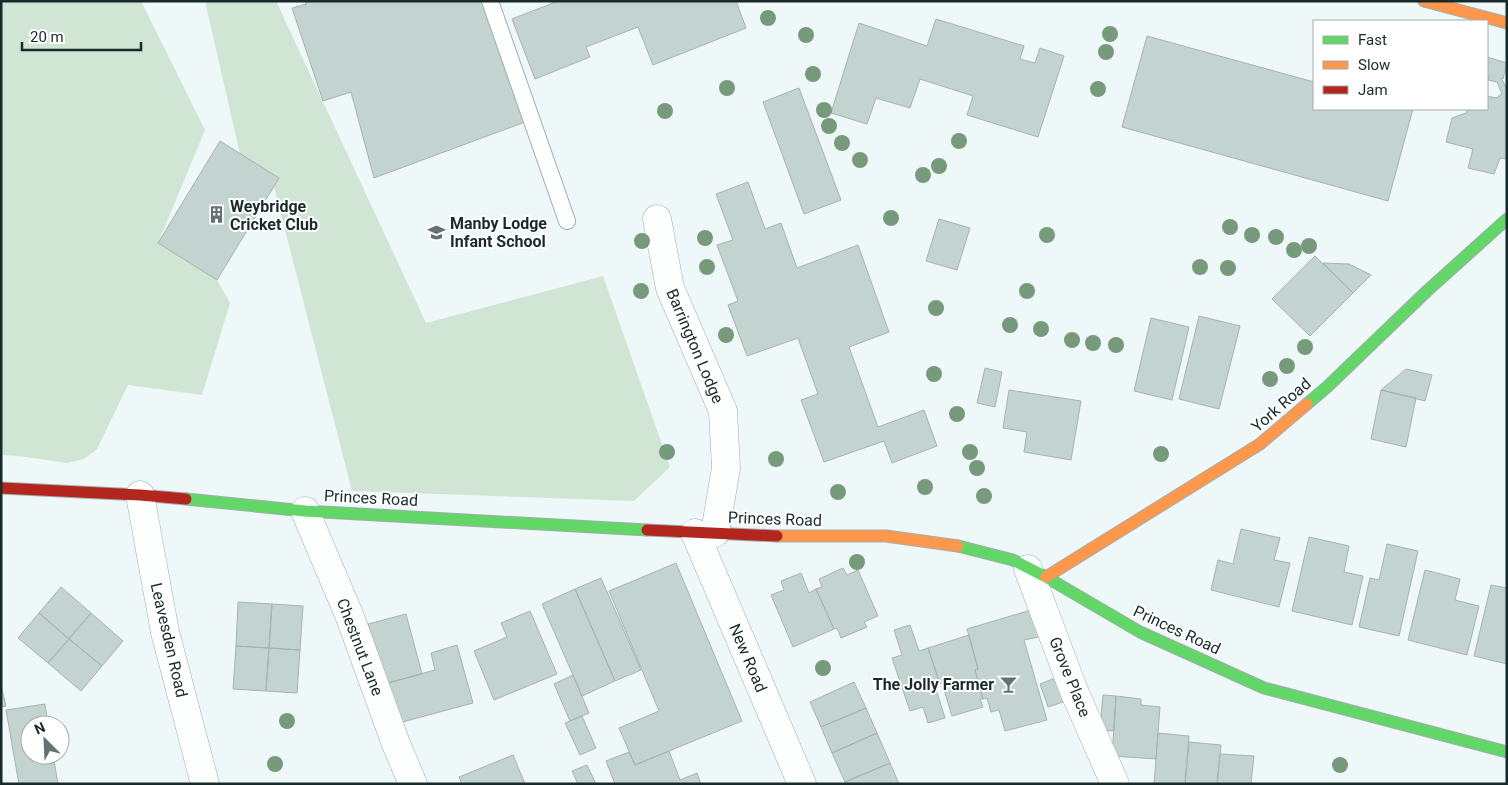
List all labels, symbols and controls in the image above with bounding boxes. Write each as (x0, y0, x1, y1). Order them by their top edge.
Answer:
scale bar (22, 20, 141, 52)
legend (1313, 20, 1488, 110)
text: 20 m (30, 28, 64, 46)
text: Fast (1358, 31, 1387, 49)
text: Slow (1358, 56, 1390, 74)
text: Jam (1358, 81, 1388, 99)
place label: Weybridge Cricket Club (230, 197, 318, 234)
building icon: Weybridge Cricket Club (206, 205, 226, 225)
place label: Manby Lodge Infant School (450, 214, 547, 251)
school or university icon: Manby Lodge Infant School (426, 222, 446, 242)
street label: Barrington Lodge (662, 286, 728, 406)
street label: York Road (1247, 374, 1315, 436)
street label: Princes Road (324, 486, 418, 510)
street label: Princes Road (728, 508, 822, 530)
street label: Leavesden Road (147, 581, 191, 699)
street label: Chestnut Lane (333, 596, 387, 698)
street label: Princes Road (1130, 602, 1224, 658)
street label: New Road (725, 621, 771, 695)
street label: Grove Place (1045, 634, 1095, 720)
bar icon: The Jolly Farmer (998, 674, 1018, 694)
place label: The Jolly Farmer (873, 675, 994, 694)
north arrow (20, 715, 70, 765)
text: N (32, 719, 47, 737)

